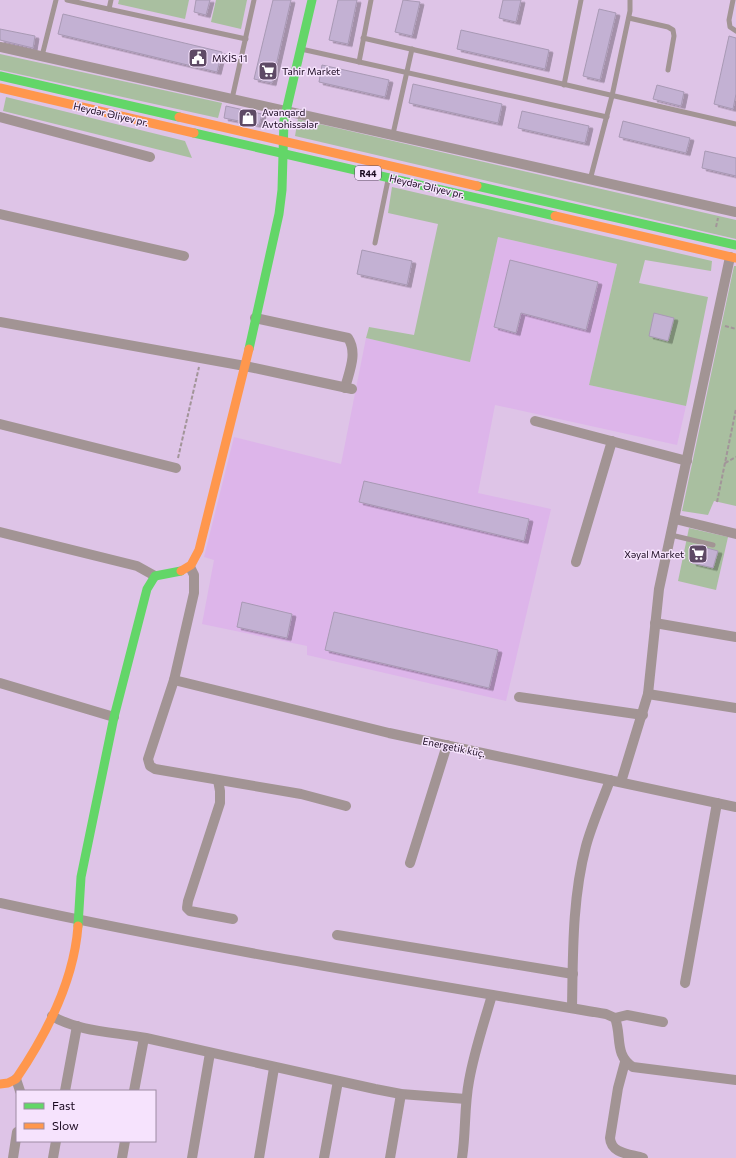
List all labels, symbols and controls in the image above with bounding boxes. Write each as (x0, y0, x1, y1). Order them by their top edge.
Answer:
public building icon: MKİS 11 (187, 47, 209, 69)
place label: MKİS 11 (212, 52, 247, 64)
supermarket icon: Tahir Market (257, 60, 279, 82)
place label: Tahir Market (282, 65, 340, 77)
street label: Heydər Əliyev pr. (72, 100, 150, 128)
place label: Avanqard Avtohissələr (262, 106, 318, 130)
shop icon: Avanqard Avtohissələr (237, 107, 259, 129)
road number: R44 (355, 166, 381, 180)
street label: Heydər Əliyev pr. (388, 172, 466, 200)
supermarket icon: Xəyal Market (687, 543, 709, 565)
place label: Xəyal Market (624, 548, 684, 560)
street label: Energetik küç. (422, 735, 486, 759)
legend (16, 1090, 156, 1142)
text: Fast (52, 1098, 75, 1112)
text: Slow (52, 1118, 79, 1132)

